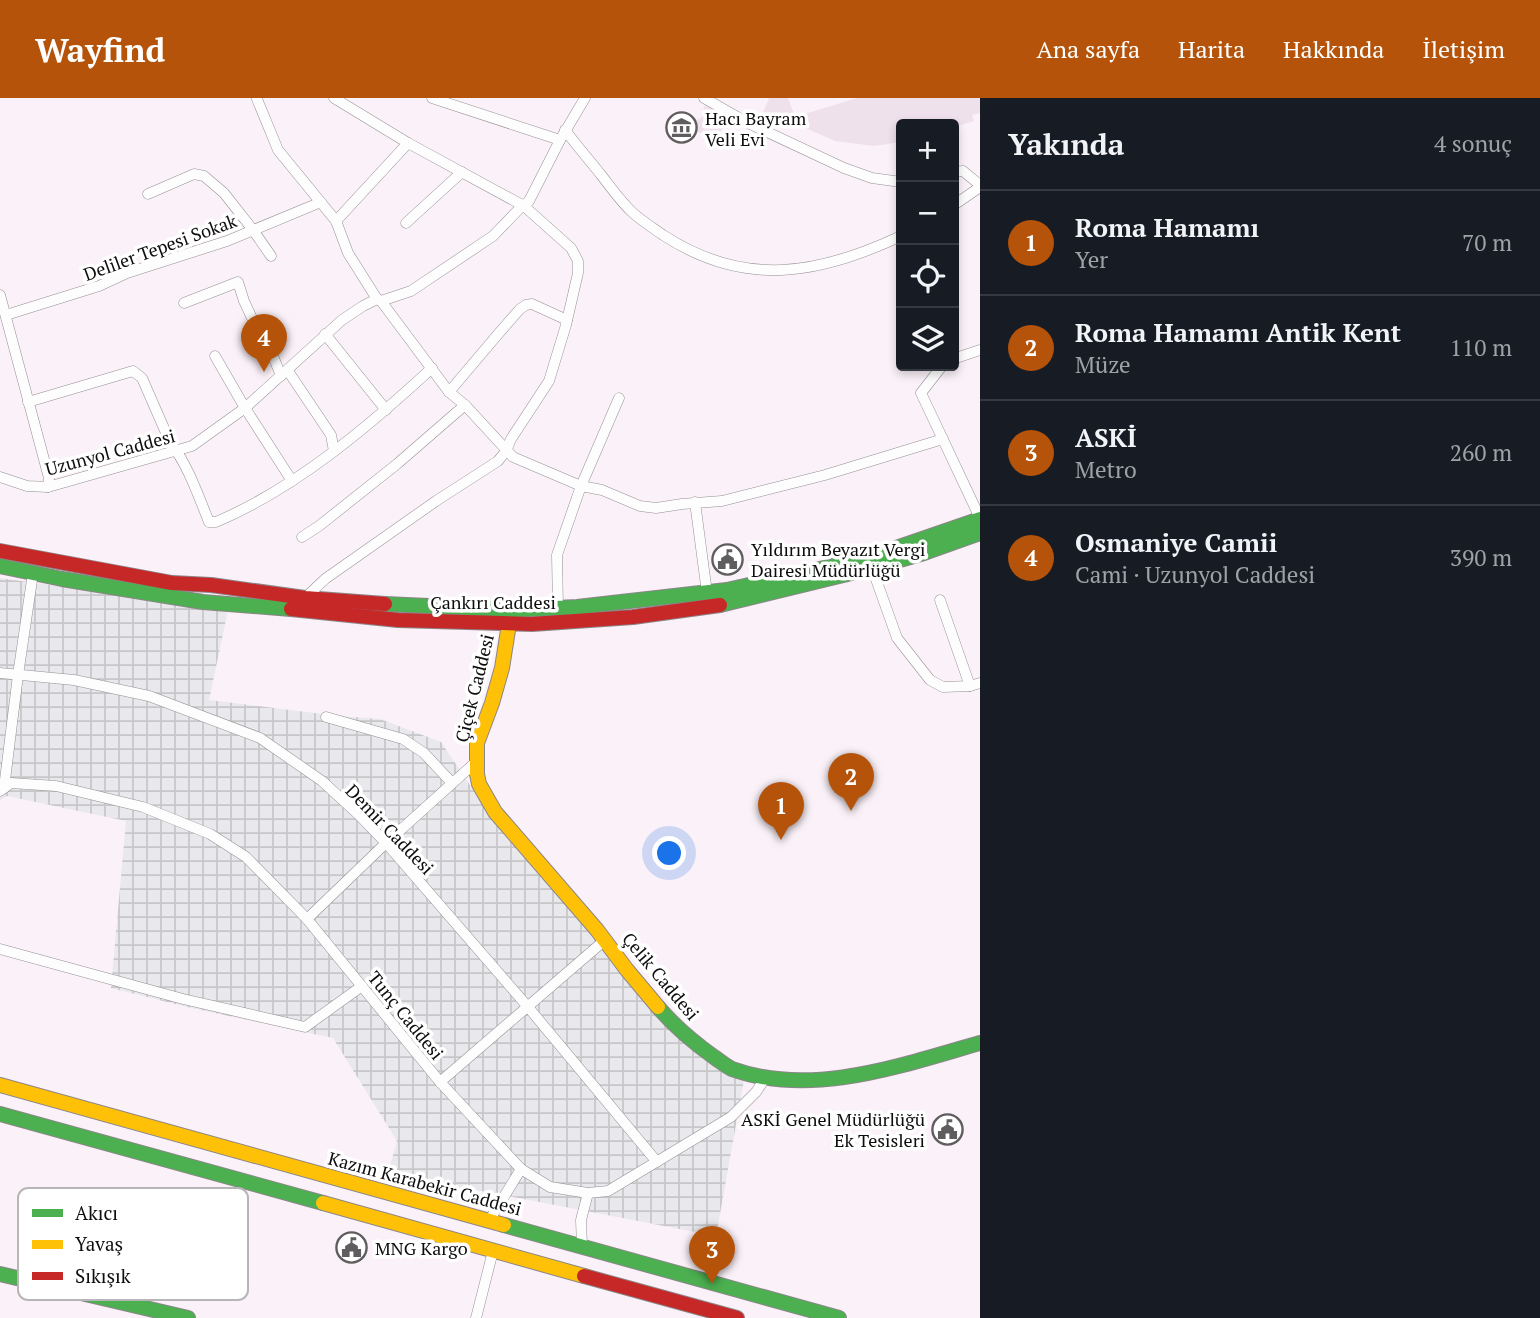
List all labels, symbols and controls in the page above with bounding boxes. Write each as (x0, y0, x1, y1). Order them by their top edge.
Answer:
text: Wayfind (35, 28, 165, 71)
text: Ana sayfa (1036, 33, 1140, 65)
text: Harita (1178, 33, 1245, 65)
text: Hakkında (1283, 33, 1384, 65)
text: İletişim (1422, 33, 1505, 65)
place label: Hacı Bayram Veli Evi (705, 106, 807, 151)
museum icon: Hacı Bayram Veli Evi (665, 111, 699, 145)
map controls (896, 119, 959, 371)
button: + (896, 119, 959, 182)
text: Yakında (1008, 124, 1124, 164)
text: 4 sonuç (1434, 128, 1512, 159)
button: − (896, 182, 959, 245)
street label: Deliler Tepesi Sokak (80, 208, 241, 286)
text: Roma Hamamı (1075, 210, 1259, 244)
text: 1 (1025, 227, 1038, 258)
text: 70 m (1462, 227, 1512, 258)
text: Yer (1075, 244, 1108, 275)
button: locate (896, 245, 959, 308)
button: layers (896, 308, 959, 371)
pin: 4 (241, 314, 287, 372)
text: Roma Hamamı Antik Kent (1075, 315, 1401, 349)
text: 2 (1025, 332, 1038, 363)
text: 110 m (1450, 332, 1512, 363)
text: Müze (1075, 349, 1131, 380)
text: ASKİ (1075, 420, 1137, 454)
street label: Uzunyol Caddesi (42, 423, 178, 481)
text: 3 (1025, 437, 1038, 468)
text: 260 m (1450, 437, 1512, 468)
text: Metro (1075, 454, 1137, 485)
text: Osmaniye Camii (1075, 525, 1277, 559)
place label: Yıldırım Beyazıt Vergi Dairesi Müdürlüğü (751, 537, 925, 582)
public building icon: Yıldırım Beyazıt Vergi Dairesi Müdürlüğü (711, 542, 745, 576)
text: 4 (1025, 542, 1038, 573)
text: 390 m (1450, 542, 1512, 573)
text: Cami · Uzunyol Caddesi (1075, 559, 1315, 590)
street label: Çankırı Caddesi (430, 590, 556, 614)
street label: Çiçek Caddesi (449, 631, 499, 745)
pin: 2 (828, 753, 874, 811)
street label: Demir Caddesi (341, 779, 439, 879)
pin: 1 (758, 782, 804, 840)
your location (652, 836, 686, 870)
street label: Çelik Caddesi (617, 927, 705, 1025)
street label: Tunç Caddesi (363, 966, 449, 1064)
place label: ASKİ Genel Müdürlüğü Ek Tesisleri (741, 1107, 925, 1152)
public building icon: ASKİ Genel Müdürlüğü Ek Tesisleri (931, 1112, 965, 1146)
street label: Kazım Karabekir Caddesi (326, 1146, 524, 1220)
legend (18, 1188, 248, 1300)
text: Akıcı (75, 1200, 118, 1225)
pin: 3 (689, 1226, 735, 1284)
text: Yavaş (75, 1231, 123, 1256)
public building icon: MNG Kargo (335, 1231, 369, 1265)
place label: MNG Kargo (375, 1236, 468, 1260)
text: Sıkışık (75, 1263, 131, 1288)

